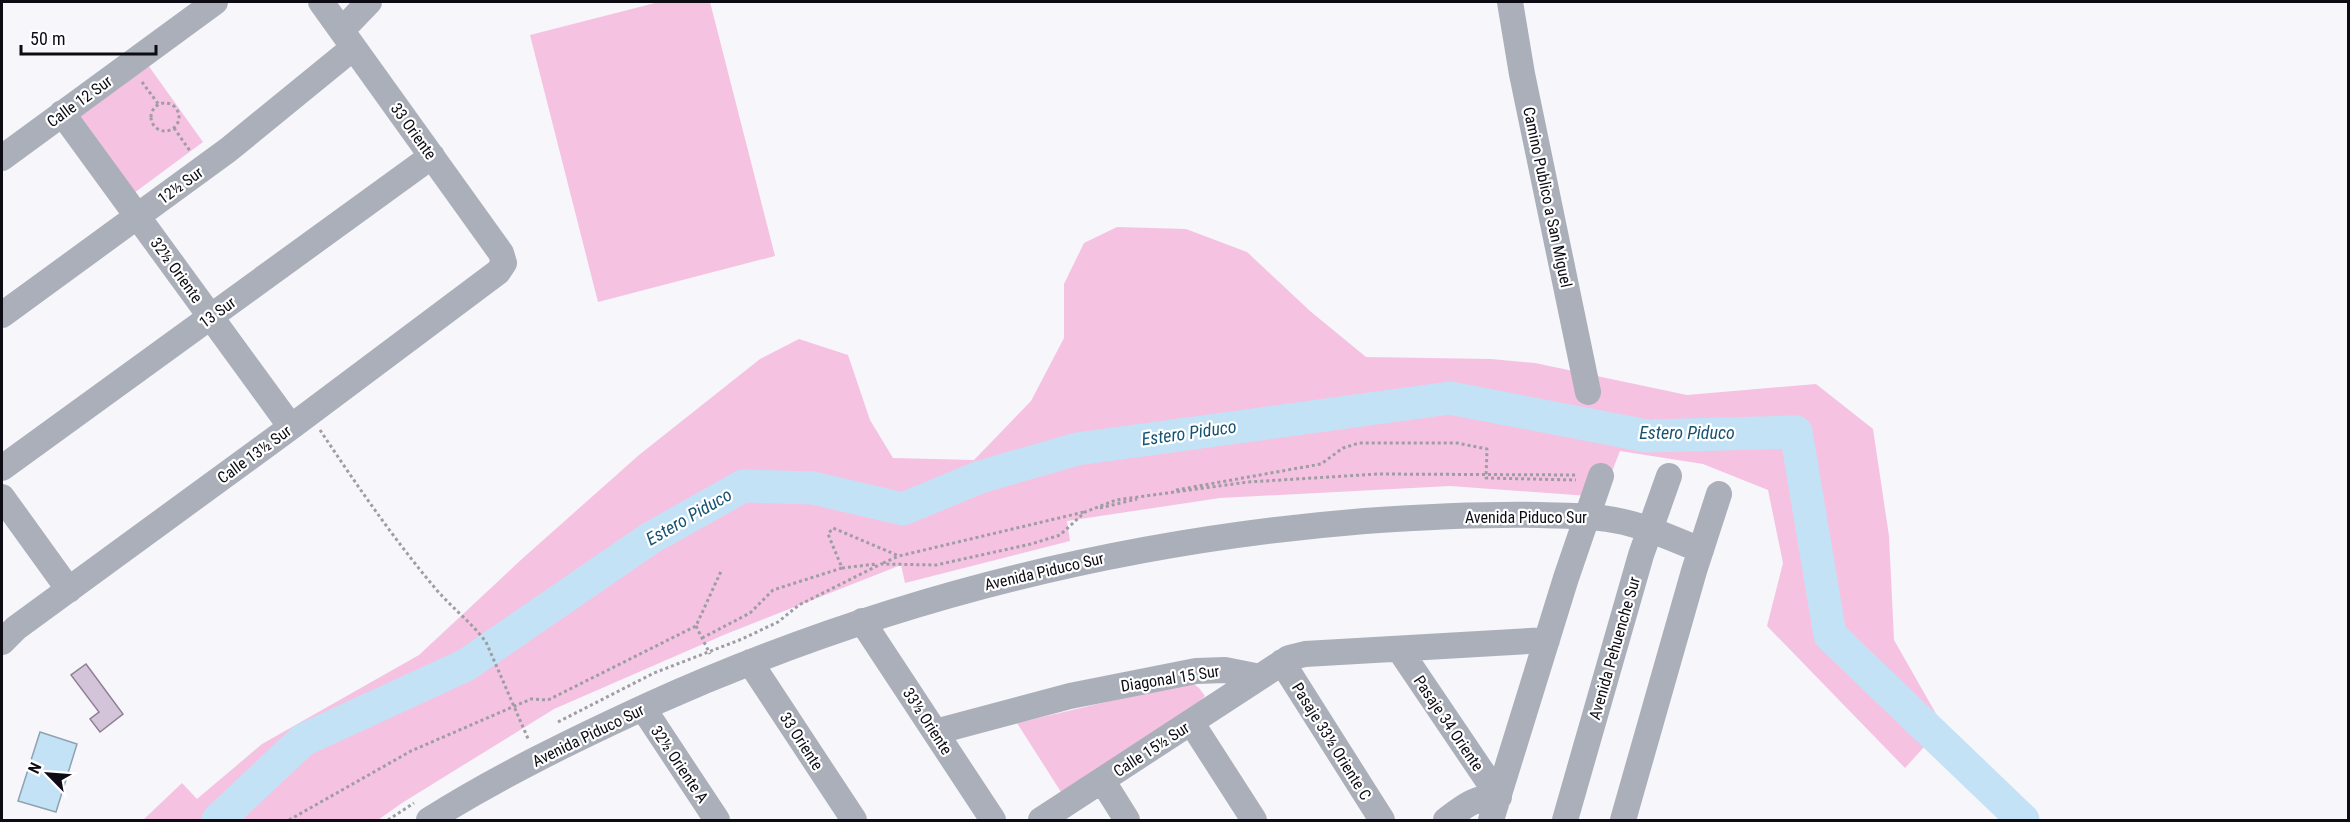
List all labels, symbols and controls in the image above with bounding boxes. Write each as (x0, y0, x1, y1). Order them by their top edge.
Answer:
scale bar (21, 18, 156, 56)
text: 50 m (30, 28, 65, 49)
street label: Calle 12 Sur (43, 71, 116, 131)
street label: 33 Oriente (387, 99, 440, 163)
street label: Camino Publico a San Miguel (1519, 105, 1576, 289)
street label: 12½ Sur (154, 163, 207, 208)
street label: 32½ Oriente (147, 234, 207, 307)
street label: 13 Sur (195, 293, 239, 332)
water label: Estero Piduco (1140, 415, 1238, 450)
street label: Calle 13½ Sur (214, 421, 295, 488)
water label: Estero Piduco (1639, 422, 1735, 443)
water label: Estero Piduco (642, 484, 735, 550)
street label: Avenida Piduco Sur (1465, 508, 1587, 527)
street label: Avenida Piduco Sur (983, 548, 1106, 594)
street label: Avenida Pehuenche Sur (1585, 574, 1644, 722)
street label: Diagonal 15 Sur (1119, 661, 1221, 696)
street label: Pasaje 34 Oriente (1410, 672, 1488, 775)
street label: Pasaje 33½ Oriente C (1288, 679, 1375, 803)
street label: 33½ Oriente (899, 684, 956, 758)
street label: Avenida Piduco Sur (529, 700, 647, 771)
street label: 33 Oriente (776, 709, 827, 774)
street label: Calle 15½ Sur (1110, 718, 1193, 781)
street label: 32½ Oriente A (647, 722, 712, 806)
north arrow (18, 744, 78, 804)
text: N (24, 759, 46, 776)

